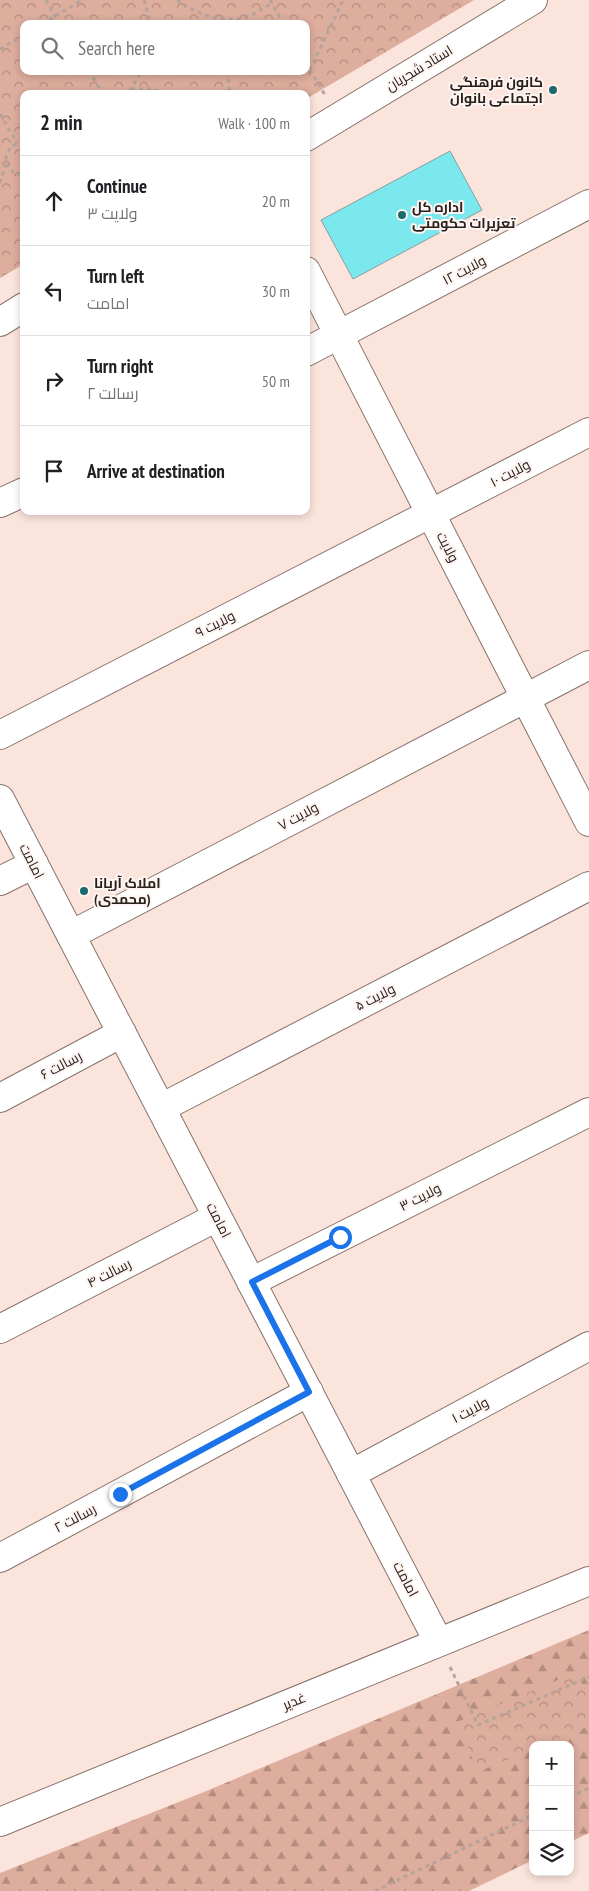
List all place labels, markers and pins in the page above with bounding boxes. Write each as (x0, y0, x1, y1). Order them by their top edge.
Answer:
place label: کانون فرهنگی اجتماعی بانوان (450, 73, 543, 107)
marker: کانون فرهنگی اجتماعی بانوان (547, 84, 559, 96)
place label: اداره کل تعزیرات حکومتی (412, 198, 516, 232)
marker: اداره کل تعزیرات حکومتی (396, 209, 408, 221)
place label: املاک آریانا (محمدی) (94, 874, 161, 908)
marker: املاک آریانا (محمدی) (78, 885, 90, 897)

